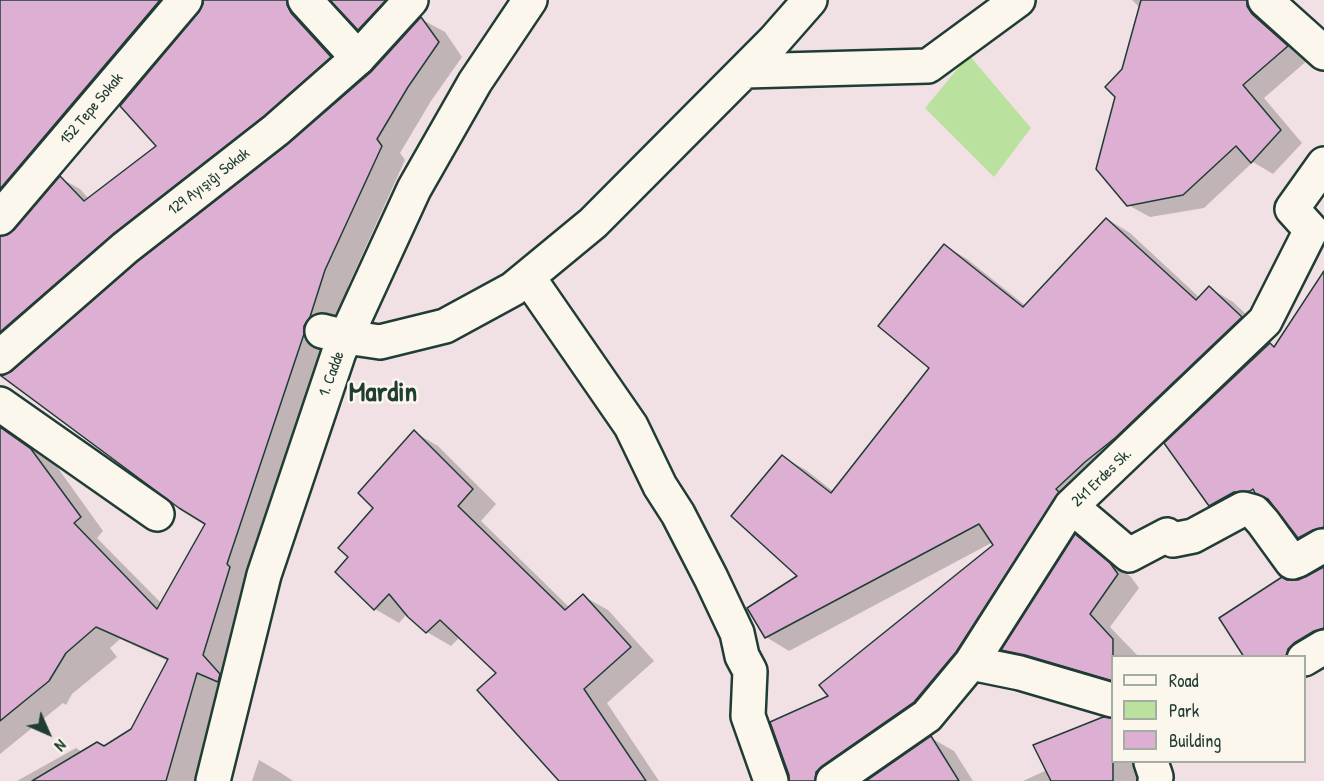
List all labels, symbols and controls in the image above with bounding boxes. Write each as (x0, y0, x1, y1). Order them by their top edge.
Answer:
street label: 152 Tepe Sokak (56, 69, 128, 149)
street label: 129 Ayışığı Sokak (164, 144, 254, 220)
street label: 1. Cadde (315, 349, 349, 399)
district label: Mardin (349, 377, 417, 411)
street label: 241 Erdes Sk. (1068, 445, 1136, 511)
legend (1111, 655, 1306, 763)
text: Road (1169, 668, 1199, 693)
text: Park (1169, 698, 1199, 723)
north arrow (18, 703, 78, 763)
text: Building (1169, 728, 1221, 753)
text: N (50, 735, 72, 757)

